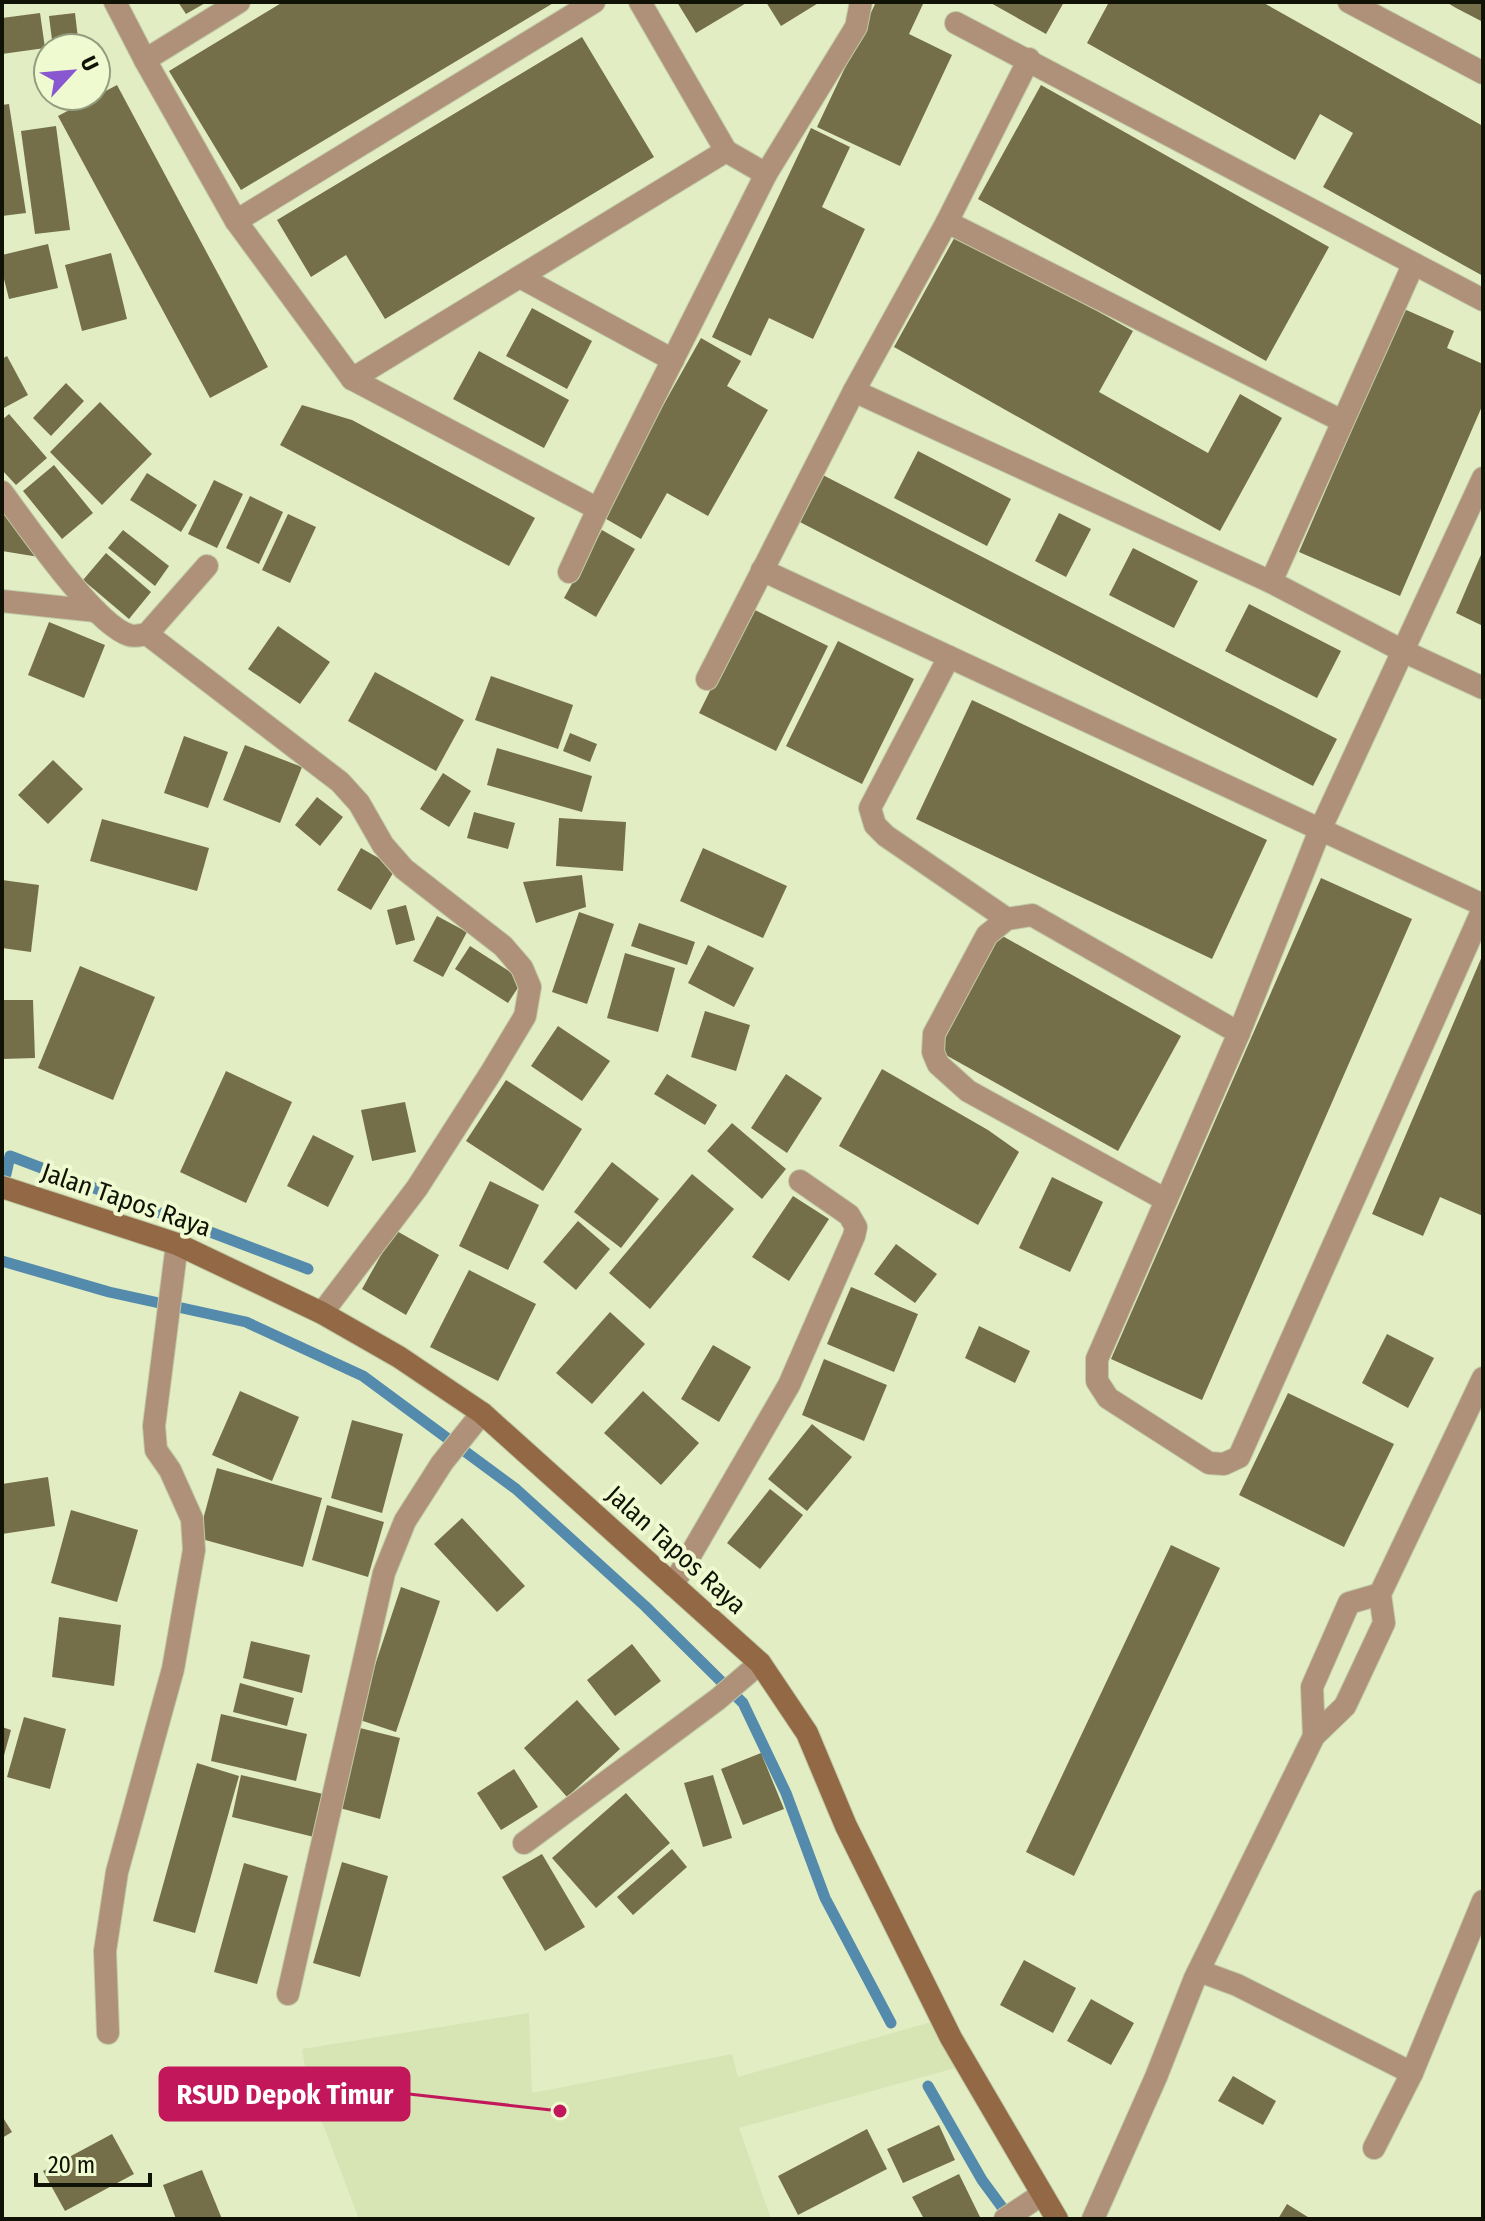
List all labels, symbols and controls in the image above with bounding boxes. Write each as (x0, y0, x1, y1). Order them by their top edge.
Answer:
north arrow (32, 32, 112, 112)
text: U (75, 52, 104, 75)
street label: Jalan Tapos Raya (37, 1156, 215, 1244)
street label: Jalan Tapos Raya (600, 1479, 752, 1621)
callout: RSUD Depok Timur (160, 2068, 409, 2120)
text: RSUD Depok Timur (176, 2078, 394, 2111)
scale bar (36, 2137, 150, 2187)
text: 20 m (48, 2151, 95, 2179)

